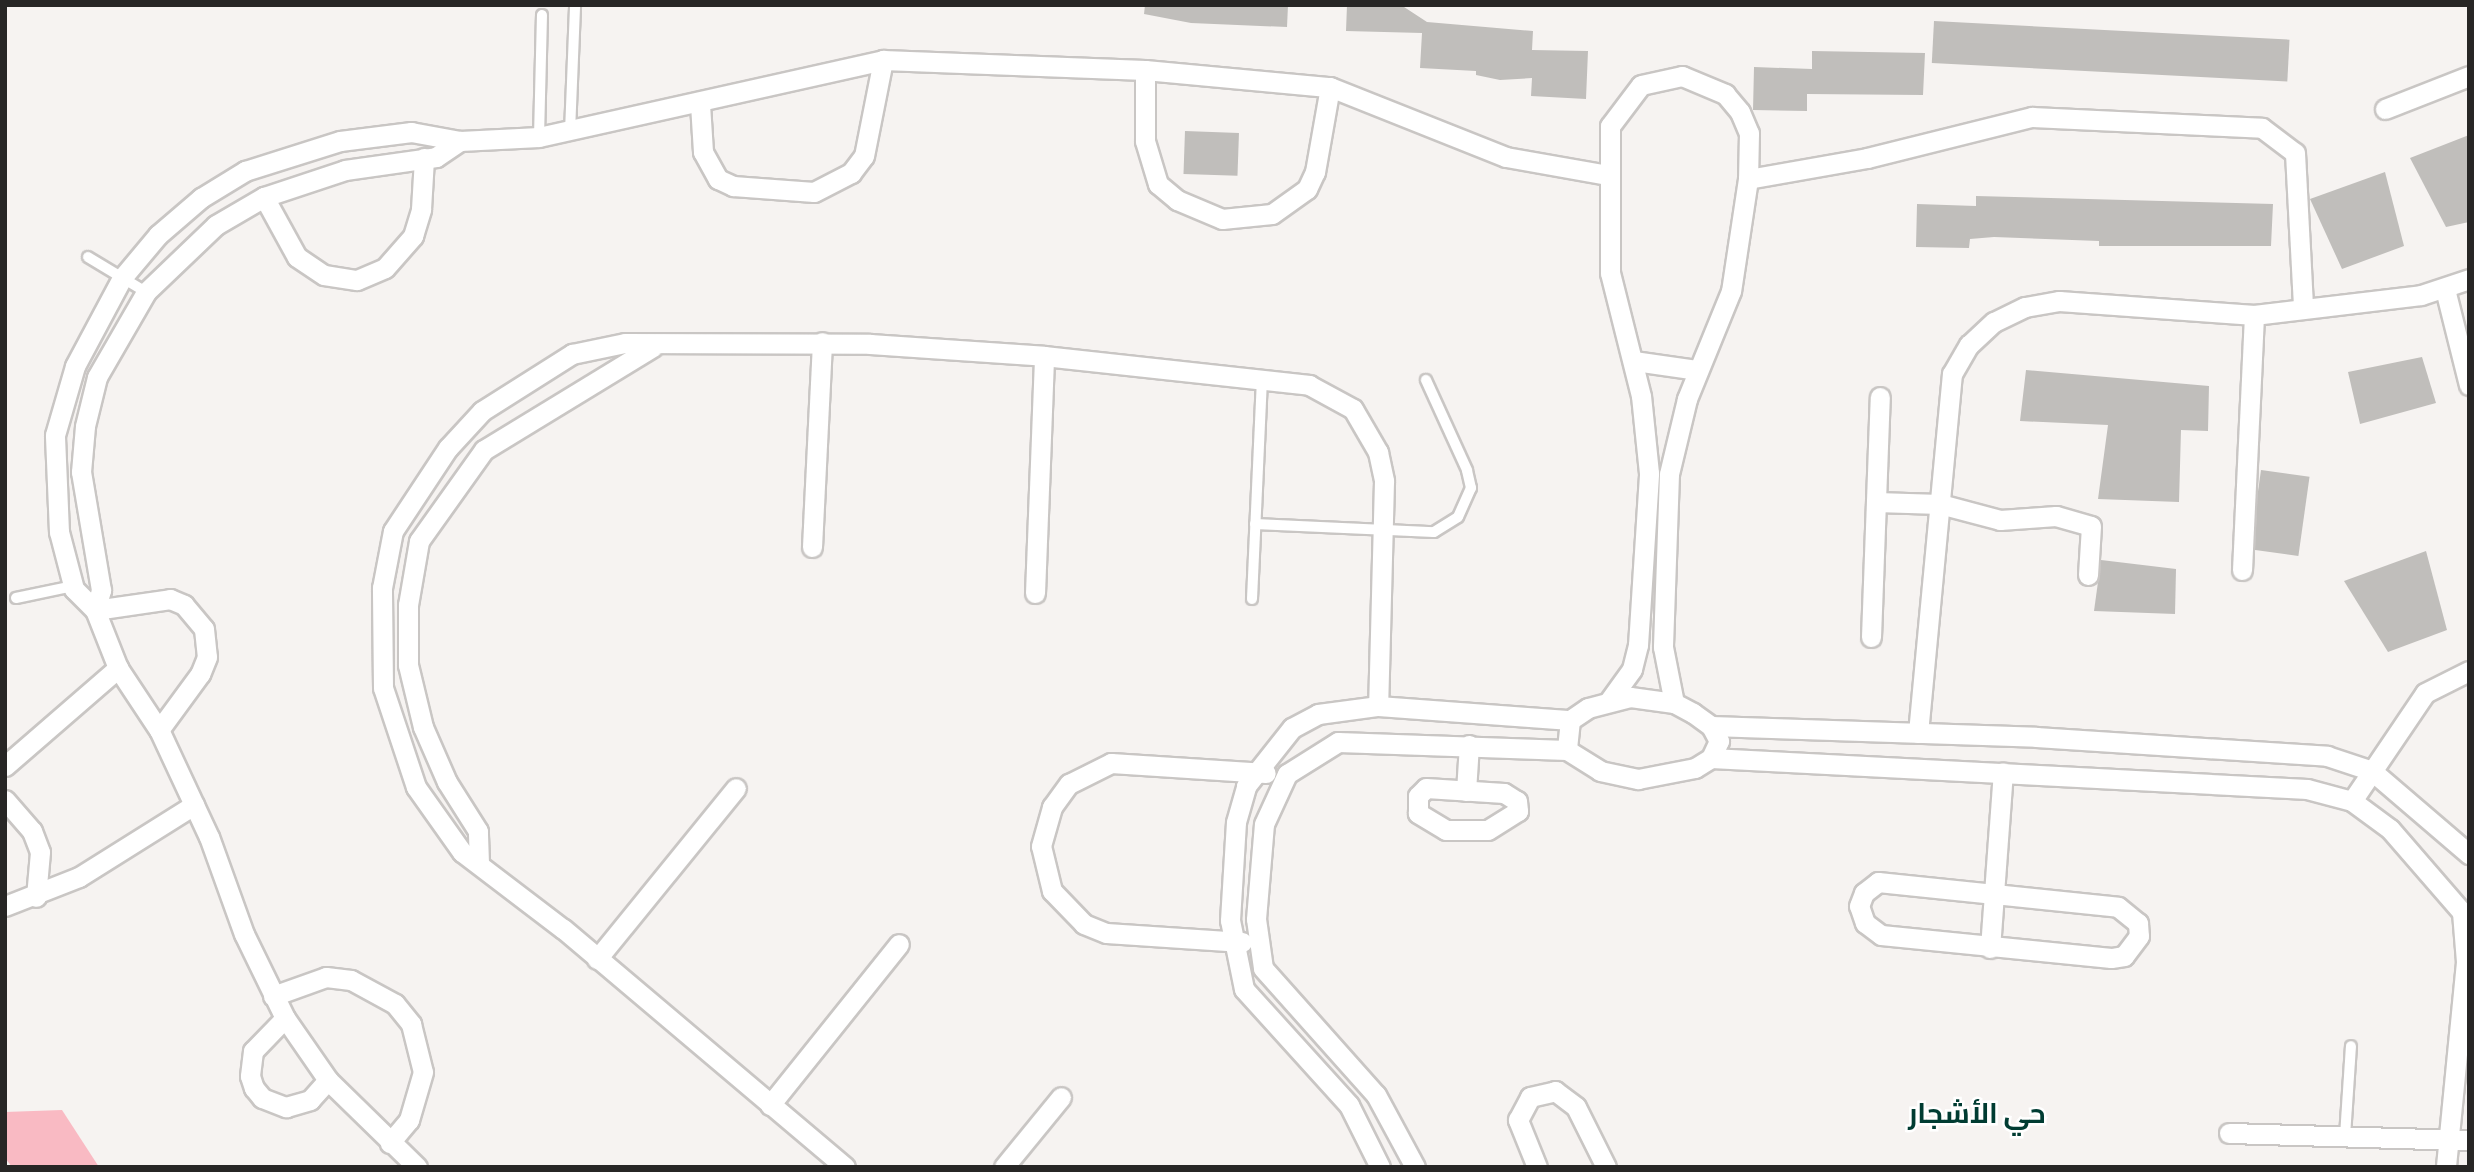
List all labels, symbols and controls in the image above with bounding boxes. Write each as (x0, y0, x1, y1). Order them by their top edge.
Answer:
district label: حي الأشجار (1908, 1095, 2046, 1129)

